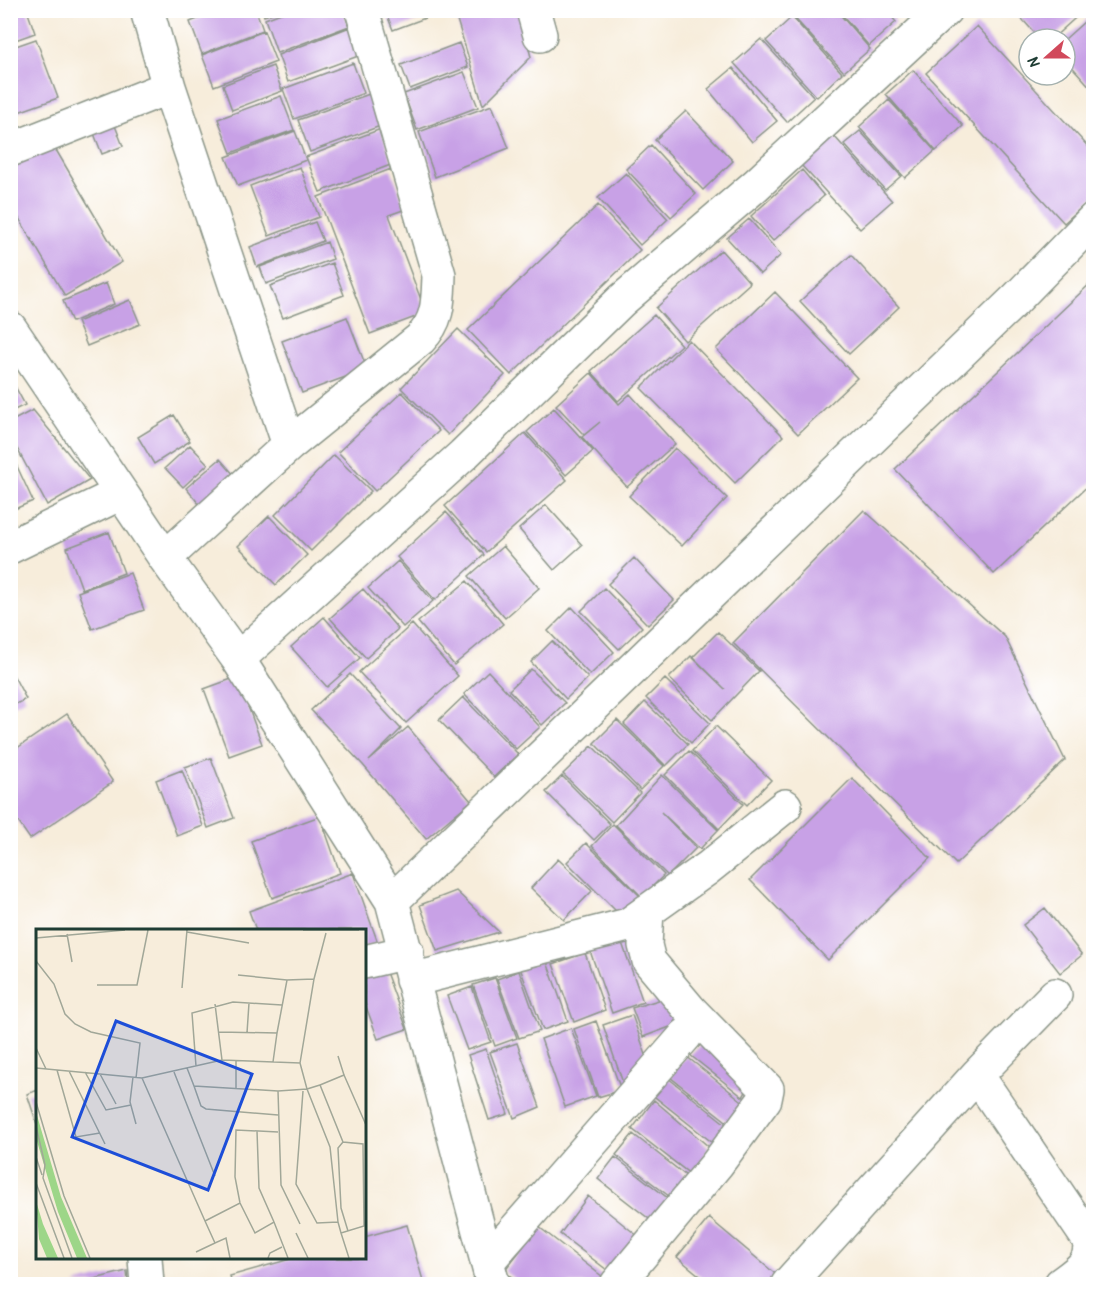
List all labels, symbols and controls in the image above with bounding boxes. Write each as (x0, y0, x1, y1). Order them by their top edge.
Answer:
north arrow (1017, 27, 1077, 87)
text: N (1021, 54, 1045, 70)
inset map (36, 929, 366, 1259)

